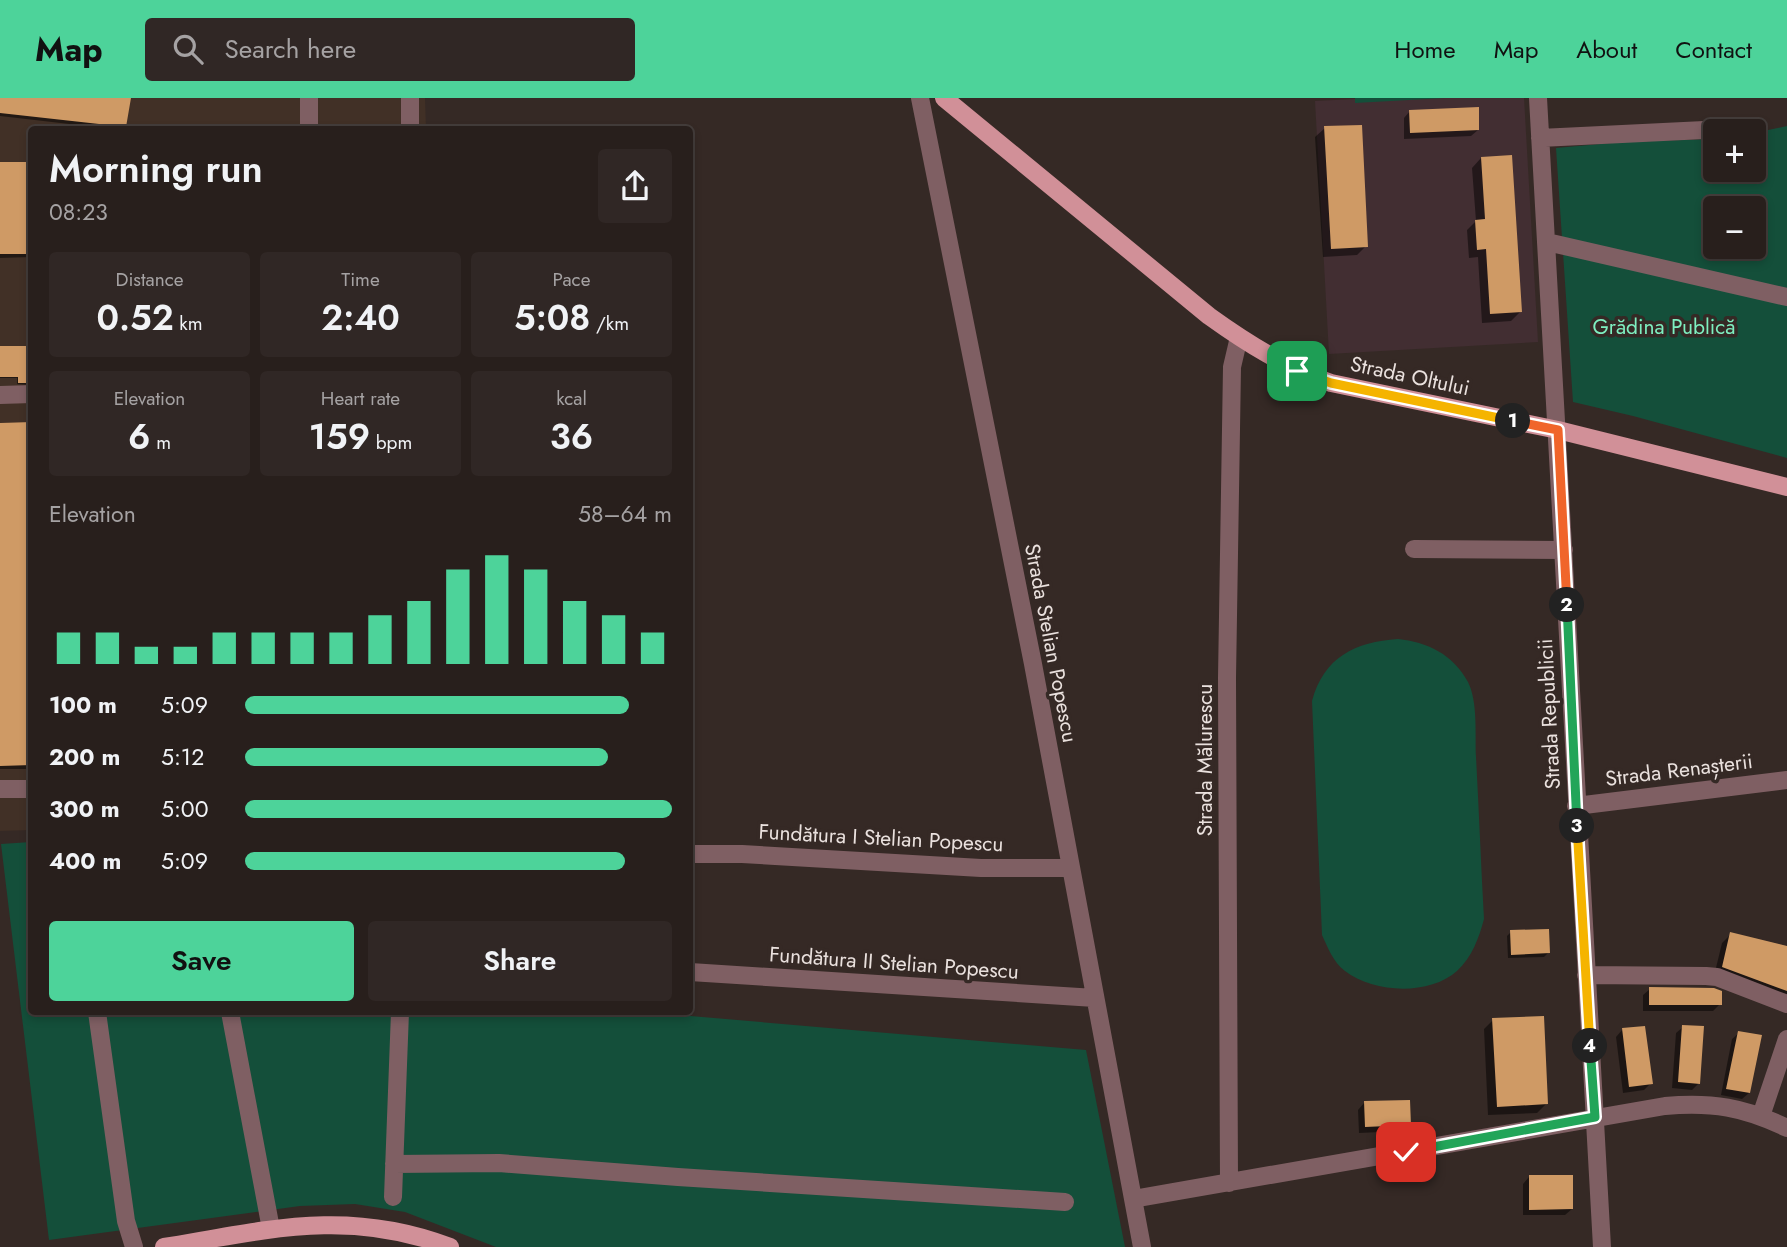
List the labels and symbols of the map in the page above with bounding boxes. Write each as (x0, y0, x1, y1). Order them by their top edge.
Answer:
park label: Grădina Publică (1592, 312, 1736, 342)
pin (1267, 341, 1327, 401)
street label: Strada Oltului (1348, 349, 1472, 403)
pin: 1 (1496, 404, 1530, 438)
street label: Strada Stelian Popescu (1017, 541, 1085, 745)
pin: 2 (1550, 588, 1584, 622)
street label: Strada Republicii (1530, 638, 1568, 790)
street label: Strada Mălurescu (1190, 684, 1220, 836)
street label: Strada Renașterii (1604, 746, 1754, 794)
pin: 3 (1560, 808, 1594, 844)
street label: Fundătura I Stelian Popescu (758, 817, 1004, 859)
street label: Fundătura II Stelian Popescu (768, 939, 1020, 987)
pin: 4 (1572, 1028, 1608, 1063)
pin (1376, 1122, 1436, 1182)

